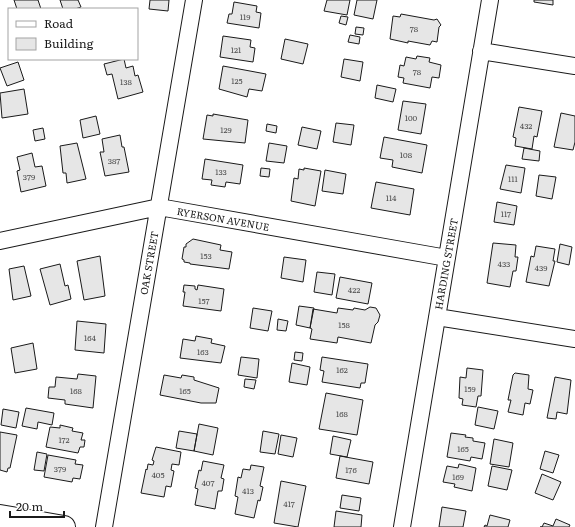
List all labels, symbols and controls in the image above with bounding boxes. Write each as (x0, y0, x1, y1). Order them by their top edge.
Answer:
legend (8, 8, 138, 60)
house number: 119 (240, 11, 250, 22)
text: Road (44, 14, 74, 32)
house number: 78 (410, 23, 419, 34)
text: Building (44, 34, 94, 52)
house number: 121 (231, 44, 242, 55)
house number: 78 (413, 66, 422, 77)
house number: 125 (231, 75, 243, 86)
house number: 138 (120, 76, 133, 87)
house number: 100 (405, 112, 418, 123)
house number: 432 (520, 120, 532, 131)
house number: 129 (220, 124, 232, 135)
house number: 108 (400, 149, 413, 160)
house number: 387 (108, 155, 120, 166)
house number: 133 (215, 166, 227, 177)
house number: 379 (23, 171, 35, 182)
house number: 111 (508, 173, 519, 184)
house number: 114 (386, 192, 397, 203)
street label: RYERSON AVENUE (176, 203, 271, 234)
house number: 117 (501, 208, 511, 219)
street label: HARDING STREET (430, 217, 461, 311)
street label: OAK STREET (136, 230, 161, 296)
house number: 153 (200, 250, 212, 261)
house number: 433 (498, 258, 510, 269)
house number: 439 (535, 262, 547, 273)
house number: 422 (348, 284, 360, 295)
house number: 157 (198, 295, 210, 306)
house number: 158 (338, 319, 350, 330)
house number: 164 (84, 332, 97, 343)
house number: 163 (197, 346, 209, 357)
house number: 162 (336, 364, 348, 375)
house number: 159 (464, 383, 476, 394)
house number: 168 (70, 385, 83, 396)
house number: 165 (179, 385, 191, 396)
house number: 168 (336, 408, 349, 419)
house number: 172 (58, 434, 70, 445)
house number: 165 (457, 443, 469, 454)
house number: 379 (54, 463, 66, 474)
house number: 176 (345, 464, 357, 475)
house number: 405 (151, 469, 165, 480)
house number: 169 (452, 471, 464, 482)
house number: 407 (201, 477, 215, 488)
house number: 413 (242, 485, 254, 496)
scale bar (10, 493, 64, 519)
text: 20 m (16, 497, 43, 515)
house number: 417 (283, 498, 295, 509)

